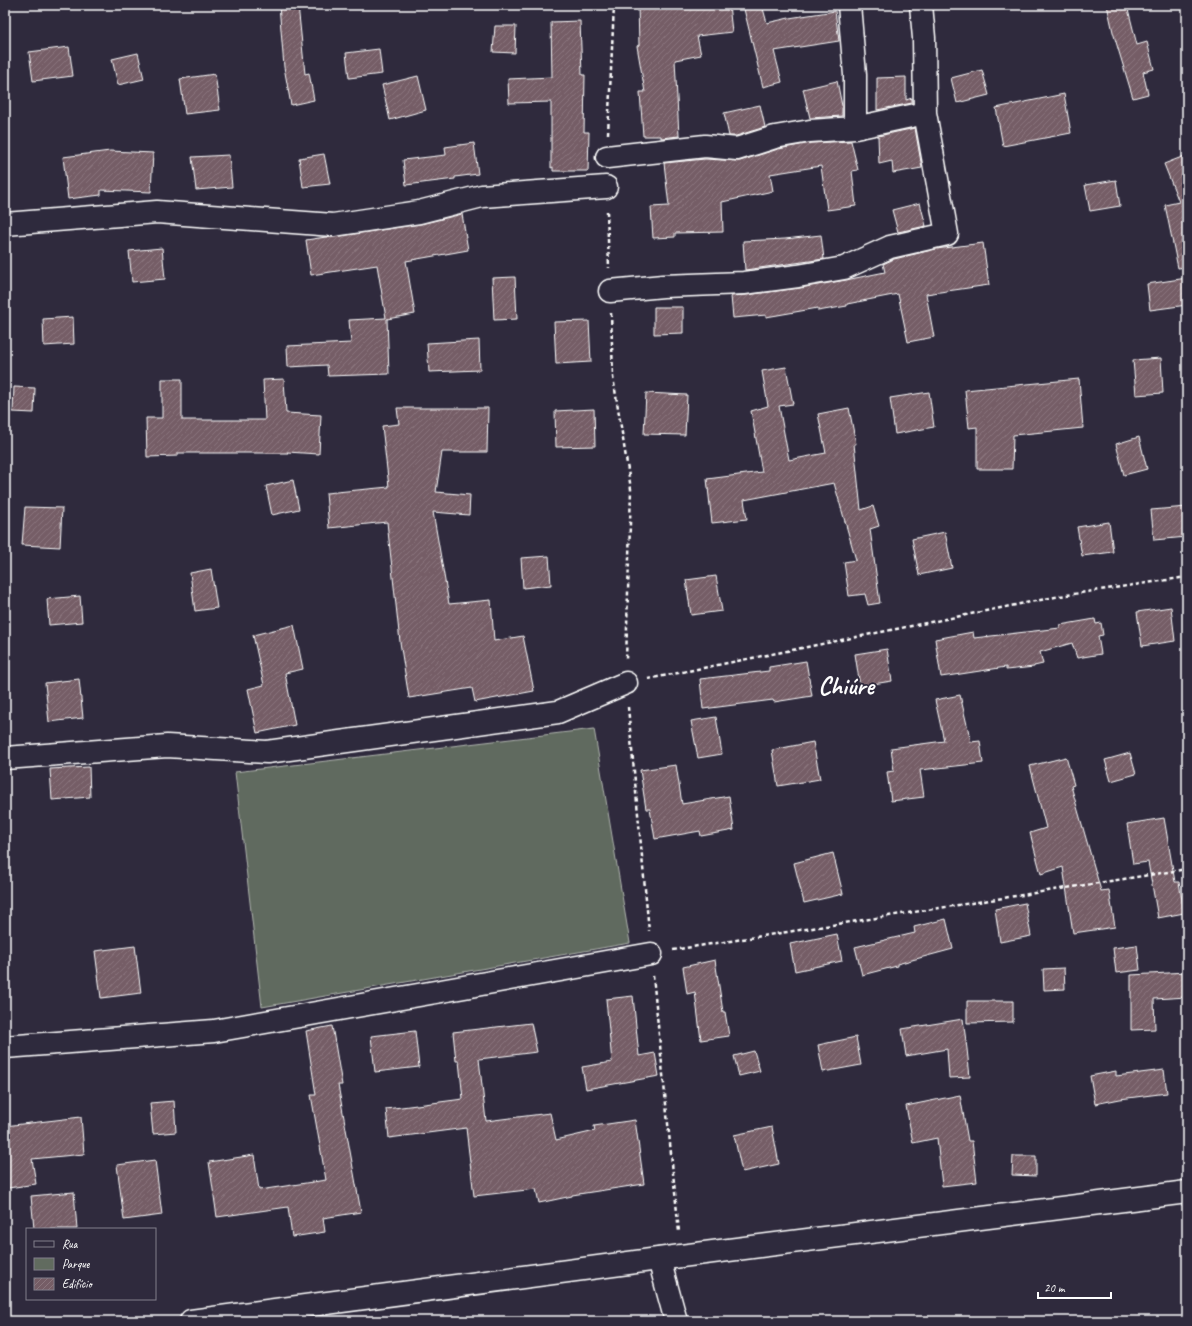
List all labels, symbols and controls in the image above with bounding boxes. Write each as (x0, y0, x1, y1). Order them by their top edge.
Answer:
district label: Chiúre (818, 670, 876, 702)
legend (26, 1228, 156, 1300)
text: Rua (62, 1236, 79, 1252)
text: Parque (62, 1256, 91, 1272)
scale bar (1038, 1274, 1111, 1300)
text: Edifício (62, 1276, 94, 1292)
text: 20 m (1044, 1280, 1066, 1296)

